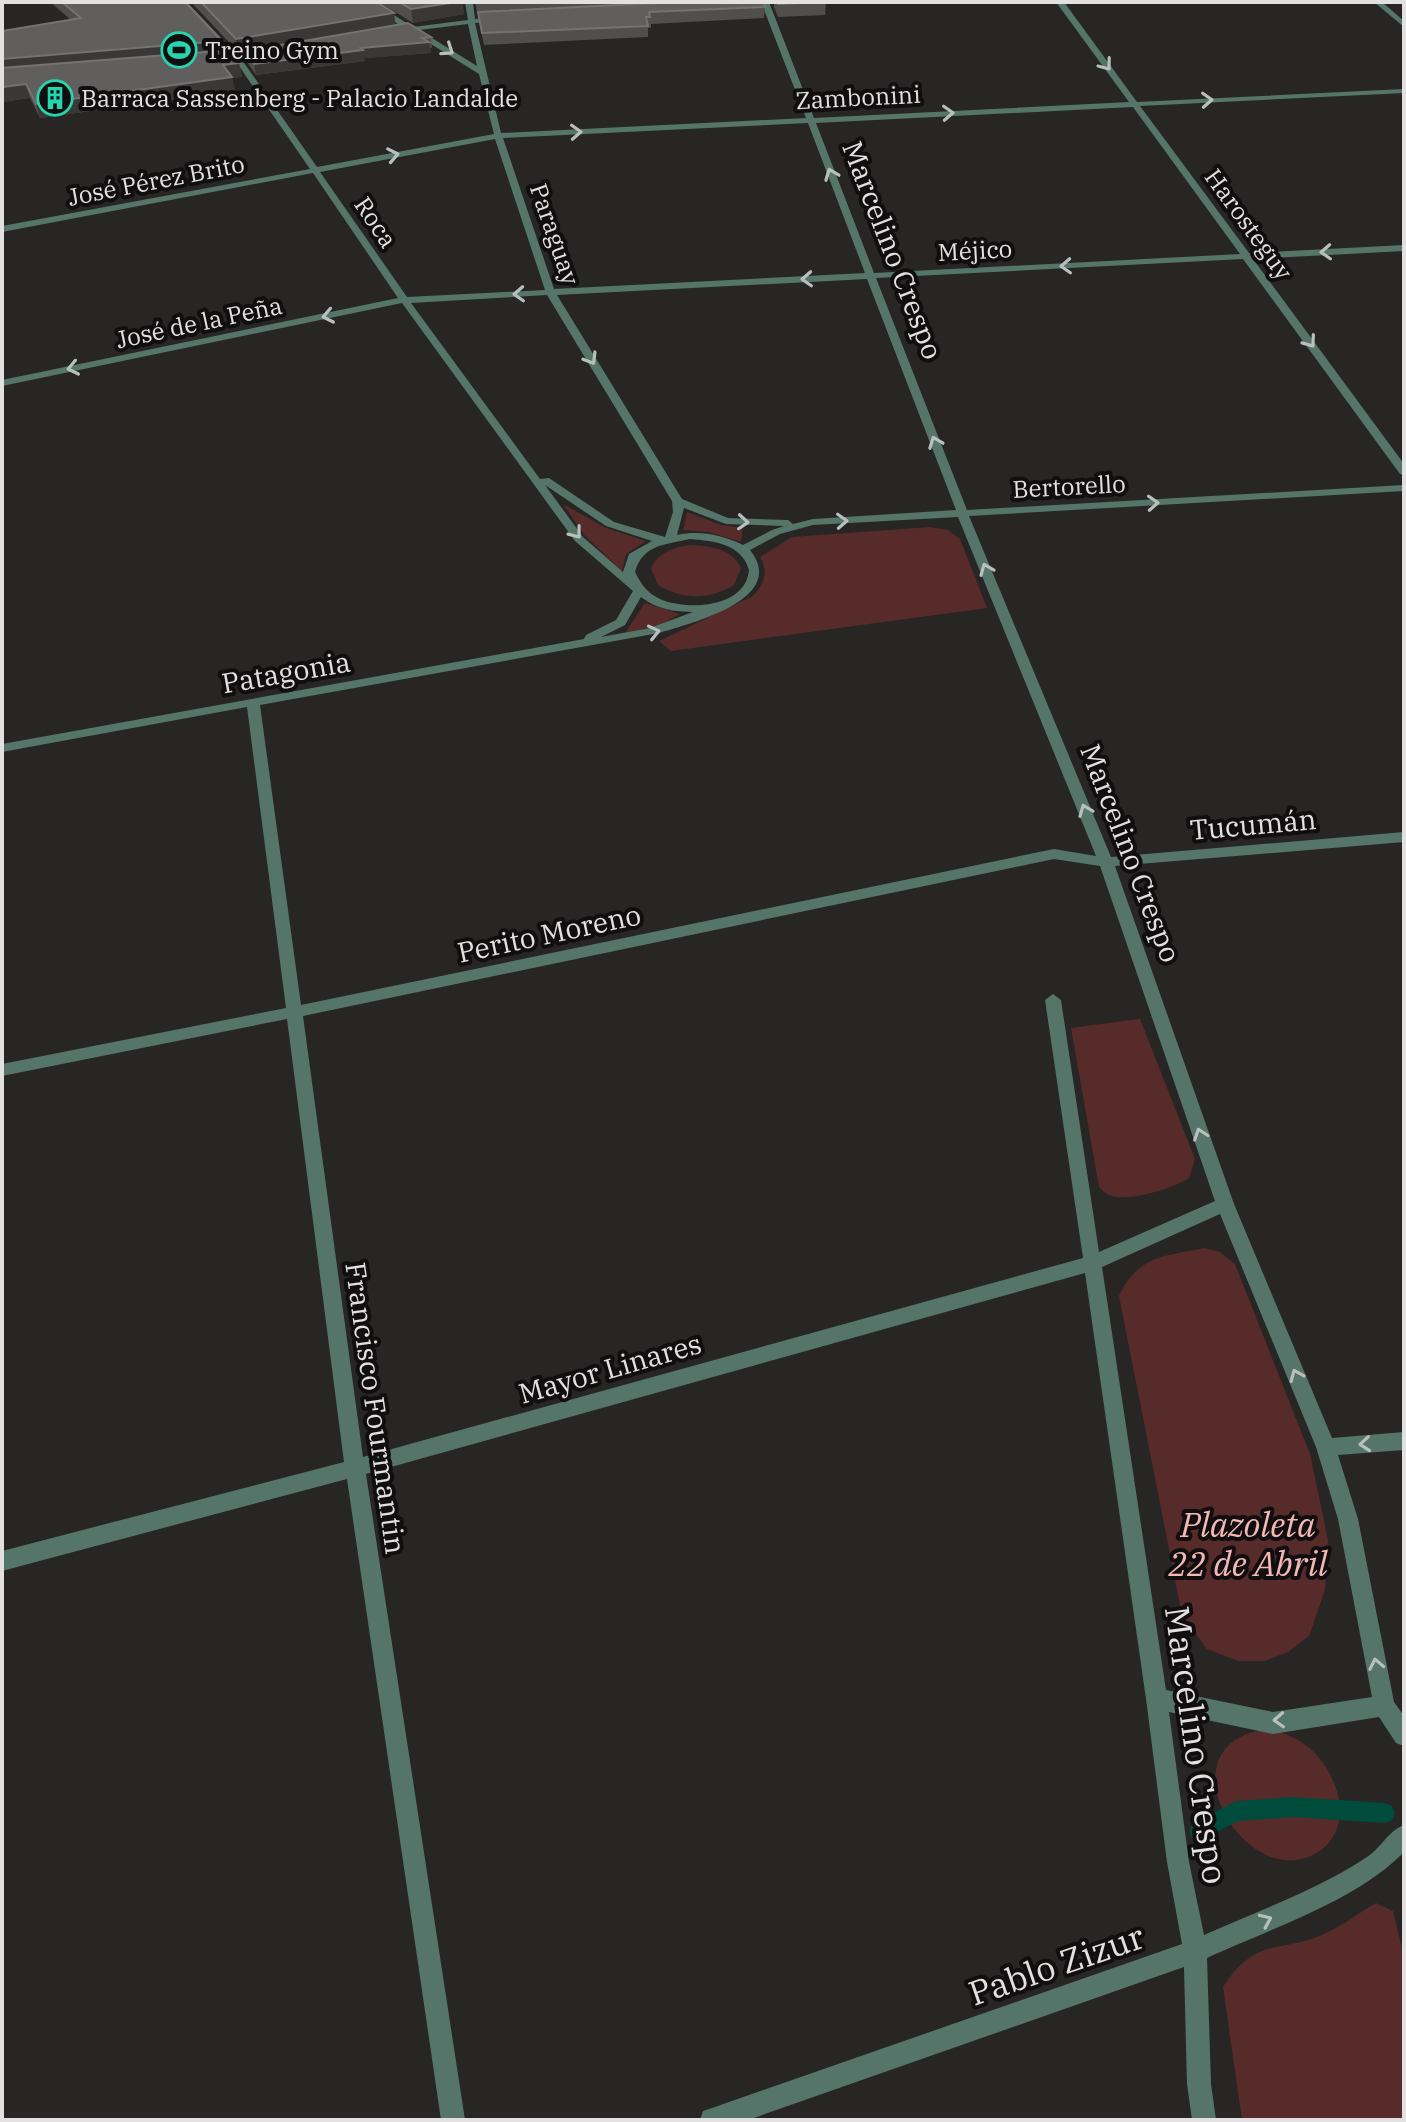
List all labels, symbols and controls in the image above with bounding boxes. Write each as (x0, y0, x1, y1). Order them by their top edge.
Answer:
sports icon: Treino Gym (160, 31, 198, 69)
place label: Treino Gym (205, 34, 339, 66)
one-way arrow (439, 40, 453, 55)
one-way arrow (1097, 56, 1111, 70)
street label: Zambonini (795, 78, 921, 116)
building icon: Barraca Sassenberg - Palacio Landalde (36, 79, 74, 117)
place label: Barraca Sassenberg - Palacio Landalde (81, 82, 518, 114)
one-way arrow (1201, 91, 1214, 108)
one-way arrow (942, 104, 955, 121)
one-way arrow (570, 123, 583, 140)
street label: Marcelino Crespo (834, 136, 952, 364)
street label: José Pérez Brito (65, 147, 247, 213)
one-way arrow (386, 148, 400, 165)
street label: Harosteguy (1198, 162, 1300, 286)
one-way arrow (824, 167, 841, 181)
street label: Paraguay (523, 179, 587, 289)
street label: Roca (347, 190, 405, 254)
street label: Méjico (937, 232, 1013, 268)
one-way arrow (1319, 243, 1332, 260)
one-way arrow (1059, 257, 1072, 274)
one-way arrow (800, 270, 813, 287)
one-way arrow (512, 285, 525, 302)
street label: José de la Peña (113, 289, 285, 355)
one-way arrow (321, 306, 334, 323)
one-way arrow (1300, 333, 1315, 347)
one-way arrow (581, 350, 596, 365)
one-way arrow (66, 359, 80, 376)
one-way arrow (928, 436, 945, 450)
street label: Bertorello (1012, 467, 1126, 505)
one-way arrow (1147, 495, 1160, 512)
one-way arrow (737, 513, 750, 530)
one-way arrow (836, 513, 849, 530)
one-way arrow (566, 524, 580, 539)
one-way arrow (979, 563, 995, 577)
one-way arrow (647, 624, 661, 641)
street label: Patagonia (219, 642, 353, 702)
street label: Marcelino Crespo (1072, 739, 1190, 967)
street label: Tucumán (1188, 800, 1318, 848)
one-way arrow (1078, 804, 1094, 818)
street label: Perito Moreno (454, 896, 644, 970)
one-way arrow (1194, 1127, 1210, 1141)
street label: Francisco Fourmantin (337, 1260, 415, 1556)
street label: Mayor Linares (514, 1324, 706, 1412)
one-way arrow (1289, 1369, 1306, 1383)
one-way arrow (1358, 1435, 1371, 1452)
park label: Plazoleta 22 de Abril (1168, 1502, 1328, 1585)
street label: Marcelino Crespo (1156, 1603, 1238, 1887)
one-way arrow (1368, 1657, 1385, 1671)
one-way arrow (1273, 1712, 1285, 1729)
one-way arrow (1258, 1913, 1272, 1929)
street label: Pablo Zizur (963, 1914, 1149, 2014)

